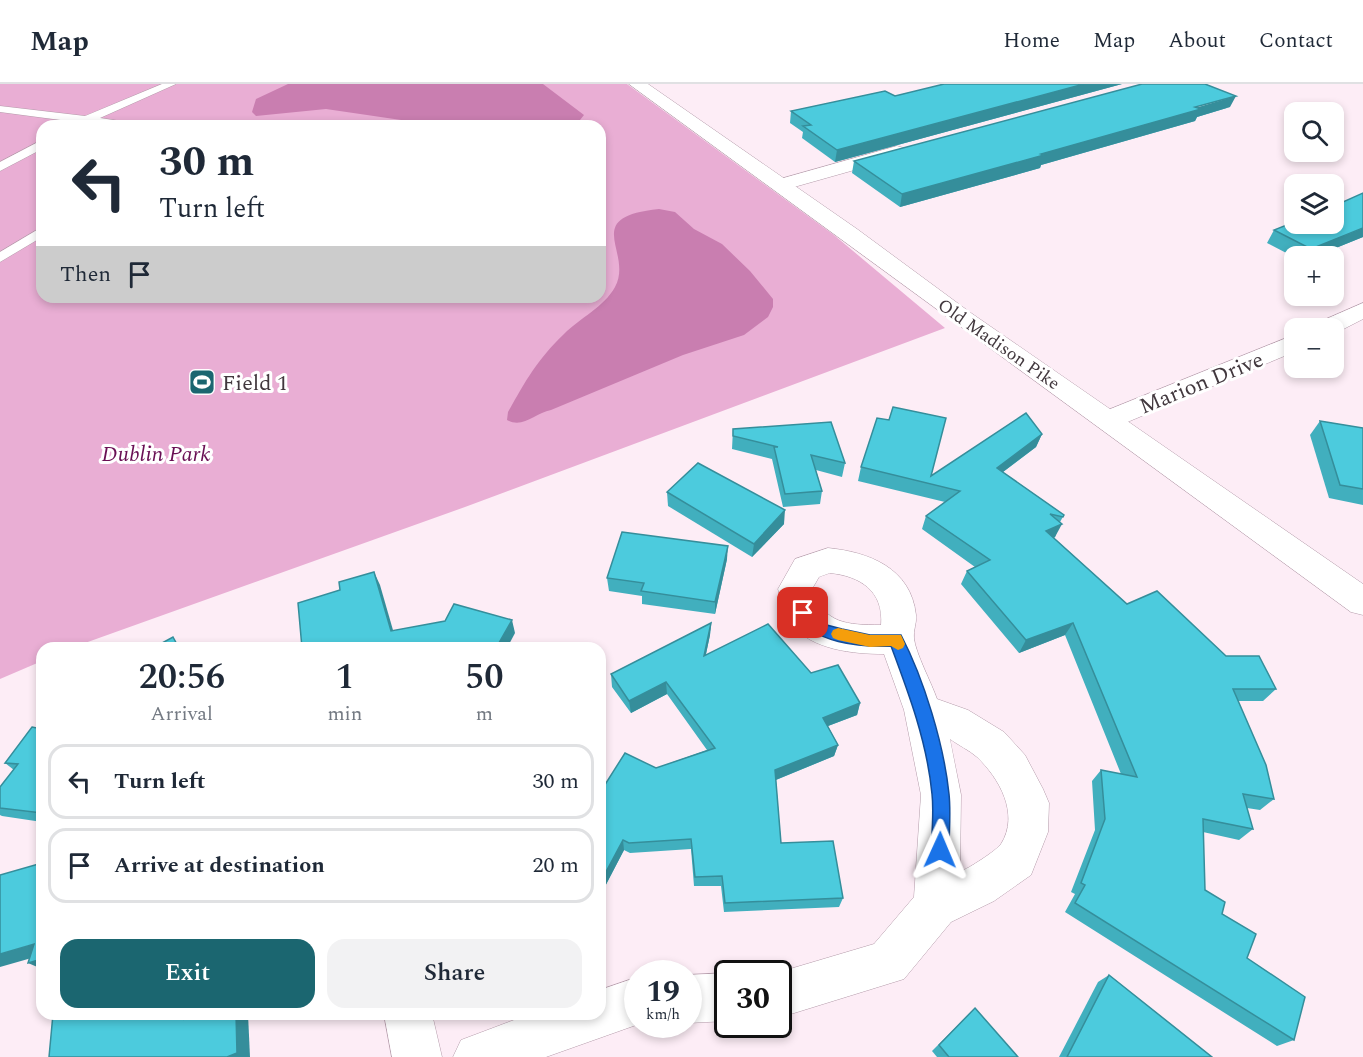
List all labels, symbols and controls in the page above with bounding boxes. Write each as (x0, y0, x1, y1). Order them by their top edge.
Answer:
text: Map (30, 20, 89, 63)
text: Home (1003, 25, 1060, 57)
text: Map (1093, 25, 1135, 57)
text: About (1168, 25, 1226, 57)
text: Contact (1259, 25, 1333, 57)
map controls (1284, 102, 1344, 378)
button: search (1284, 102, 1344, 162)
text: 30 m (159, 131, 254, 194)
icon: left (60, 144, 138, 222)
button: layers (1284, 174, 1344, 234)
text: Turn left (159, 188, 265, 230)
button: + (1284, 246, 1344, 306)
text: Then (60, 258, 111, 291)
icon: arrive (123, 258, 156, 291)
street label: Old Madison Pike (932, 292, 1065, 397)
button: − (1284, 318, 1344, 378)
street label: Marion Drive (1134, 343, 1269, 423)
sports icon: Field 1 (187, 367, 217, 397)
place label: Field 1 (222, 367, 288, 400)
park label: Dublin Park (101, 438, 211, 471)
pin (777, 587, 828, 638)
icon: arrive (786, 596, 819, 629)
text: 20:56 (138, 650, 225, 705)
text: 1 (335, 650, 355, 705)
text: 50 (465, 650, 504, 705)
text: Arrival (151, 699, 213, 729)
text: min (328, 699, 363, 729)
text: m (476, 699, 493, 729)
icon: left (63, 765, 96, 798)
text: Turn left (114, 765, 206, 798)
text: 30 m (533, 765, 579, 798)
position arrow (908, 818, 972, 882)
icon: arrive (63, 849, 96, 882)
text: Arrive at destination (114, 849, 325, 882)
text: 20 m (533, 849, 579, 882)
button: Exit (60, 939, 315, 1008)
button: Share (327, 939, 582, 1008)
speed limit sign: 30 (714, 960, 792, 1038)
text: 19 (646, 969, 680, 1015)
text: km/h (646, 1003, 680, 1026)

